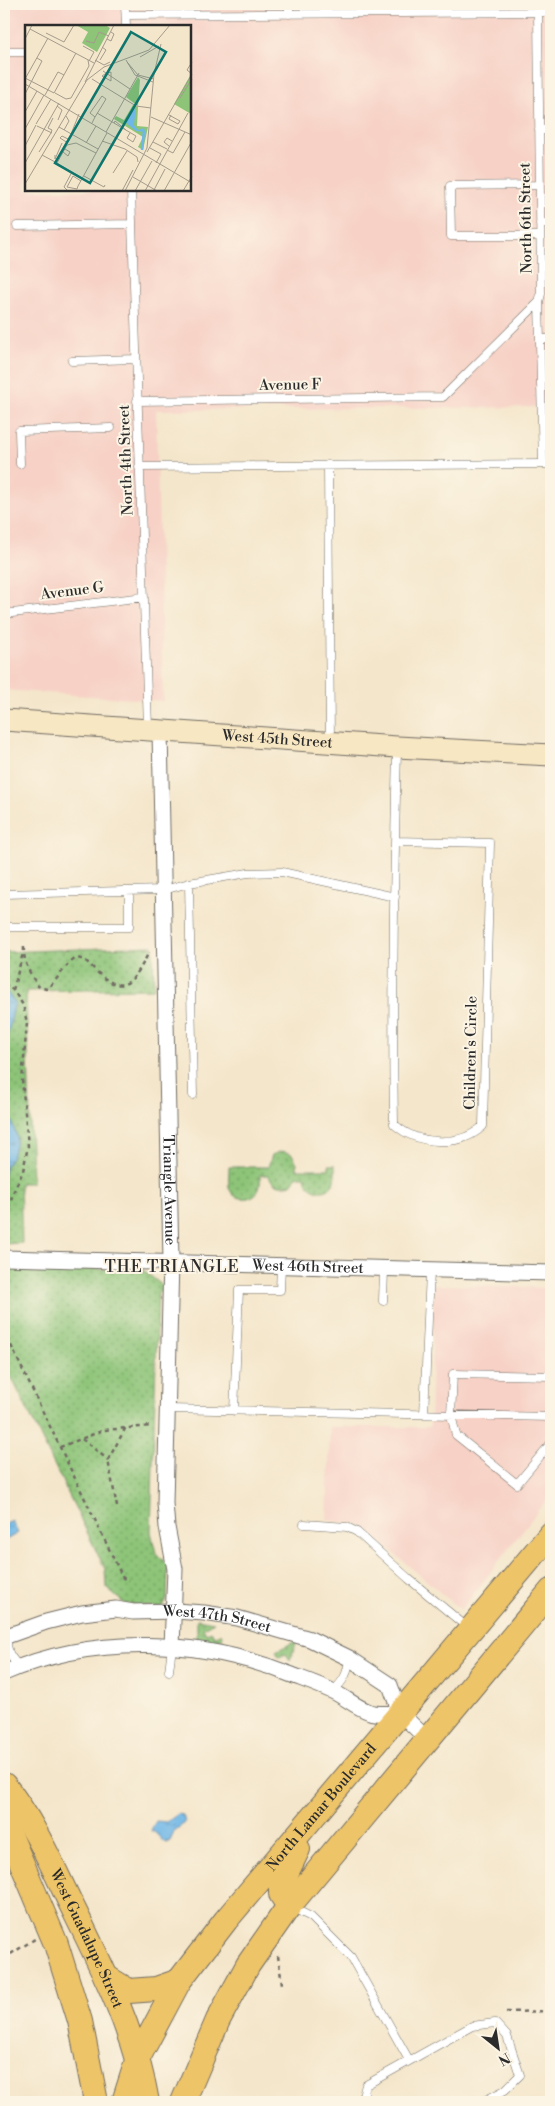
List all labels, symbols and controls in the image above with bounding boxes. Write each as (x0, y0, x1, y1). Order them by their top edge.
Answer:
inset map (25, 25, 191, 191)
street label: North 6th Street (516, 162, 536, 274)
street label: Avenue F (258, 375, 321, 395)
street label: North 4th Street (115, 404, 137, 516)
street label: Avenue G (38, 578, 105, 604)
street label: West 45th Street (220, 725, 334, 752)
street label: Children's Circle (461, 996, 481, 1110)
street label: Triangle Avenue (159, 1134, 180, 1245)
street label: West 46th Street (251, 1255, 365, 1277)
district label: THE TRIANGLE (105, 1257, 239, 1277)
street label: West 47th Street (162, 1601, 274, 1637)
street label: North Lamar Boulevard (262, 1739, 381, 1875)
street label: West Guadalupe Street (46, 1865, 128, 2012)
north arrow (472, 2024, 522, 2074)
text: N (495, 2048, 513, 2069)

